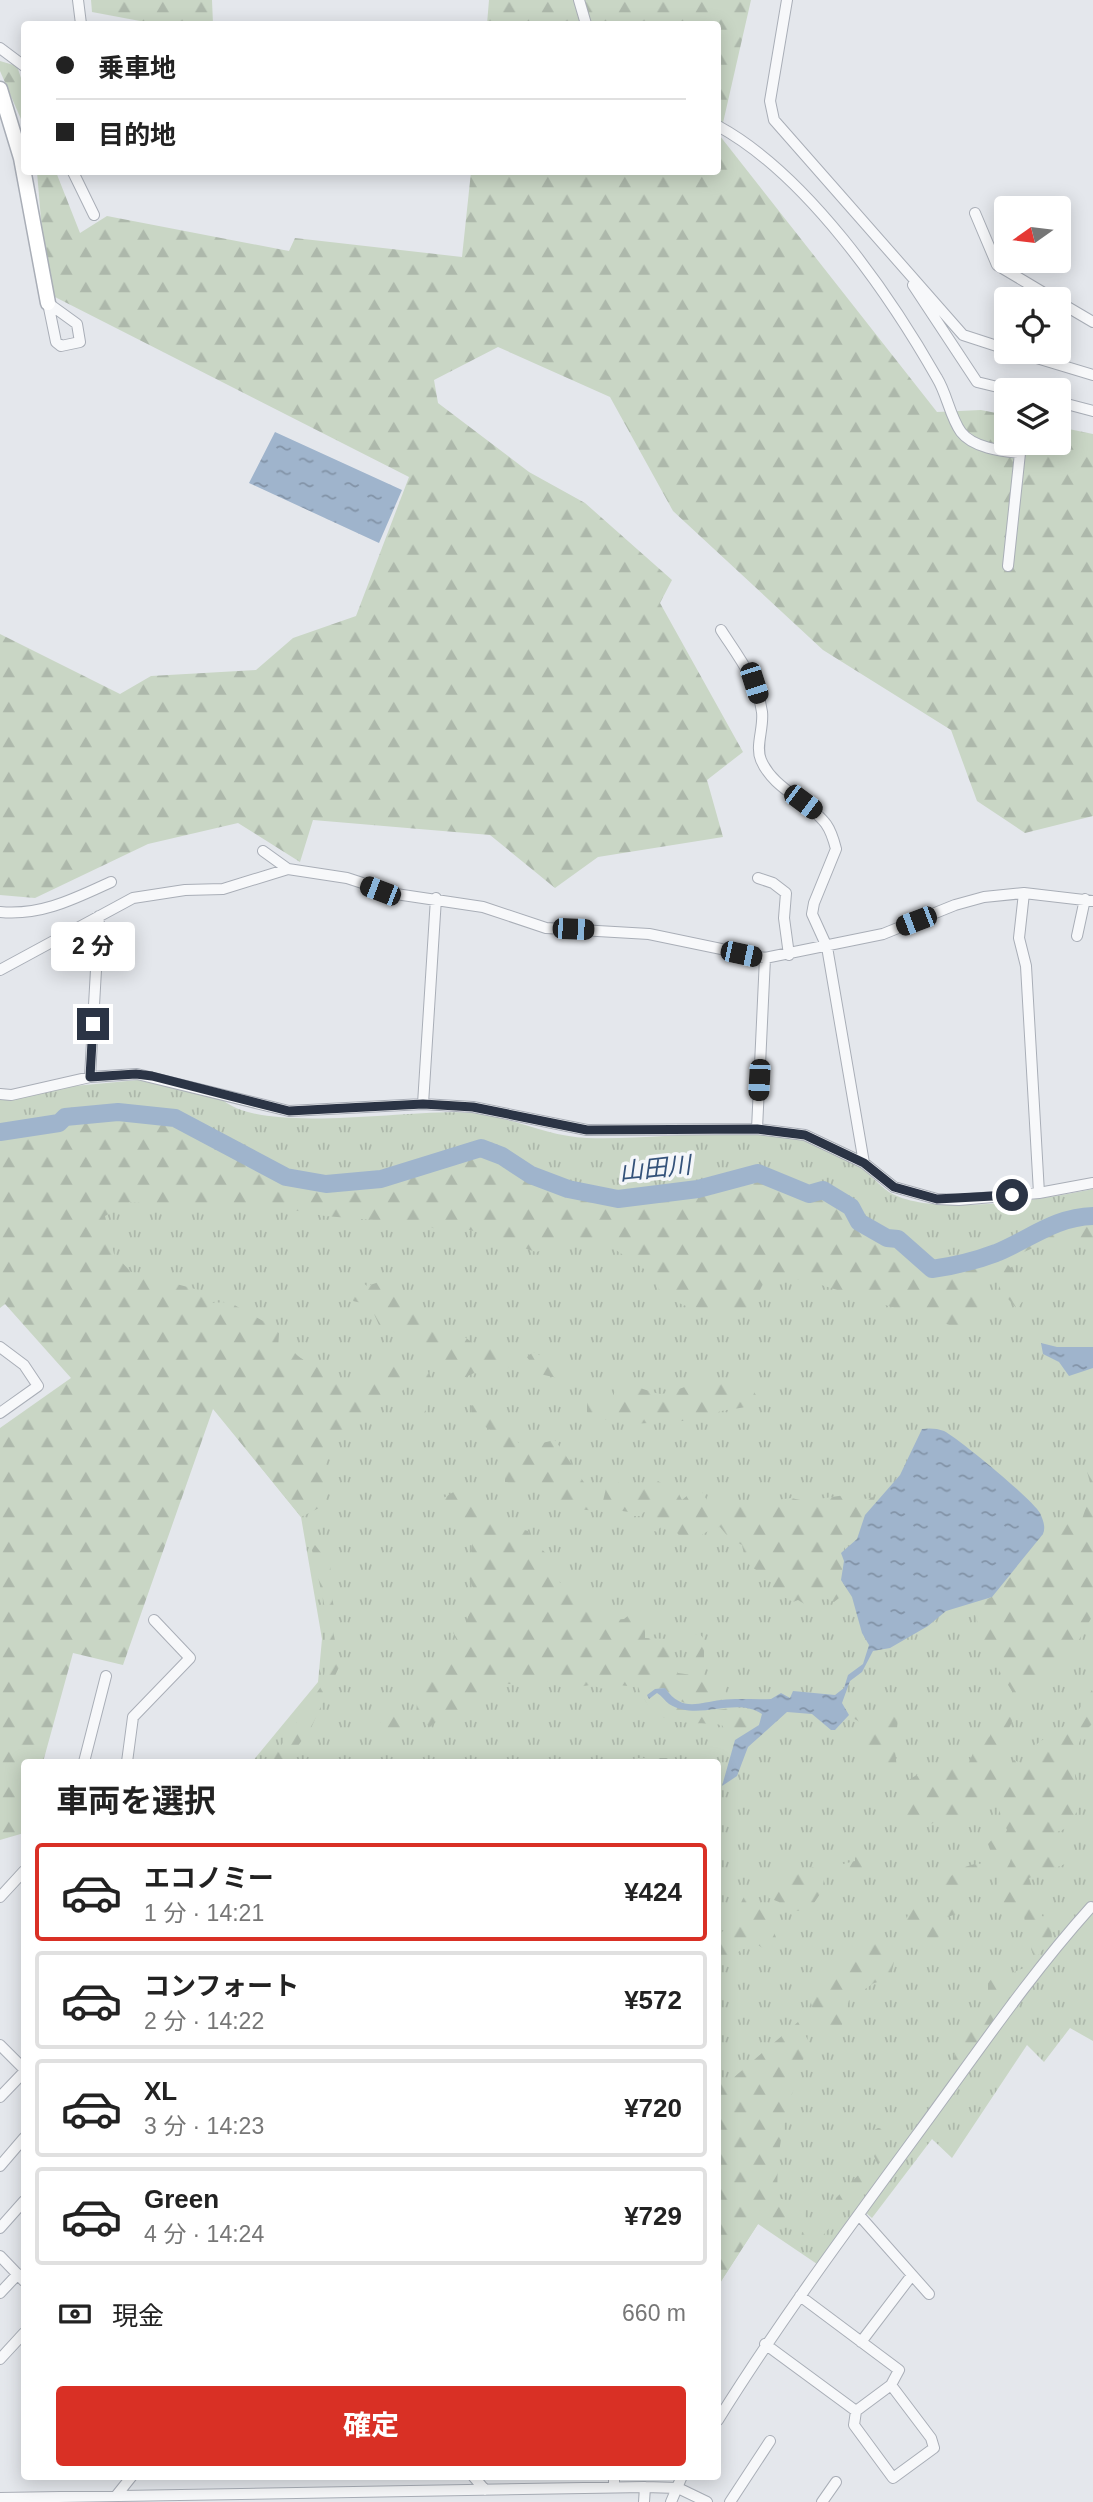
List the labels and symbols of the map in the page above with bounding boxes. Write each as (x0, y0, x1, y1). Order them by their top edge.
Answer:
north arrow (994, 196, 1071, 273)
car (738, 660, 771, 706)
car (780, 781, 827, 823)
car (357, 874, 404, 908)
car (893, 904, 940, 938)
car (552, 918, 595, 940)
callout: 2 分 (51, 922, 135, 972)
car (719, 939, 764, 969)
route end (77, 1008, 109, 1040)
car (748, 1058, 771, 1102)
water label: 山田川 (618, 1150, 695, 1185)
route start (996, 1179, 1028, 1211)

